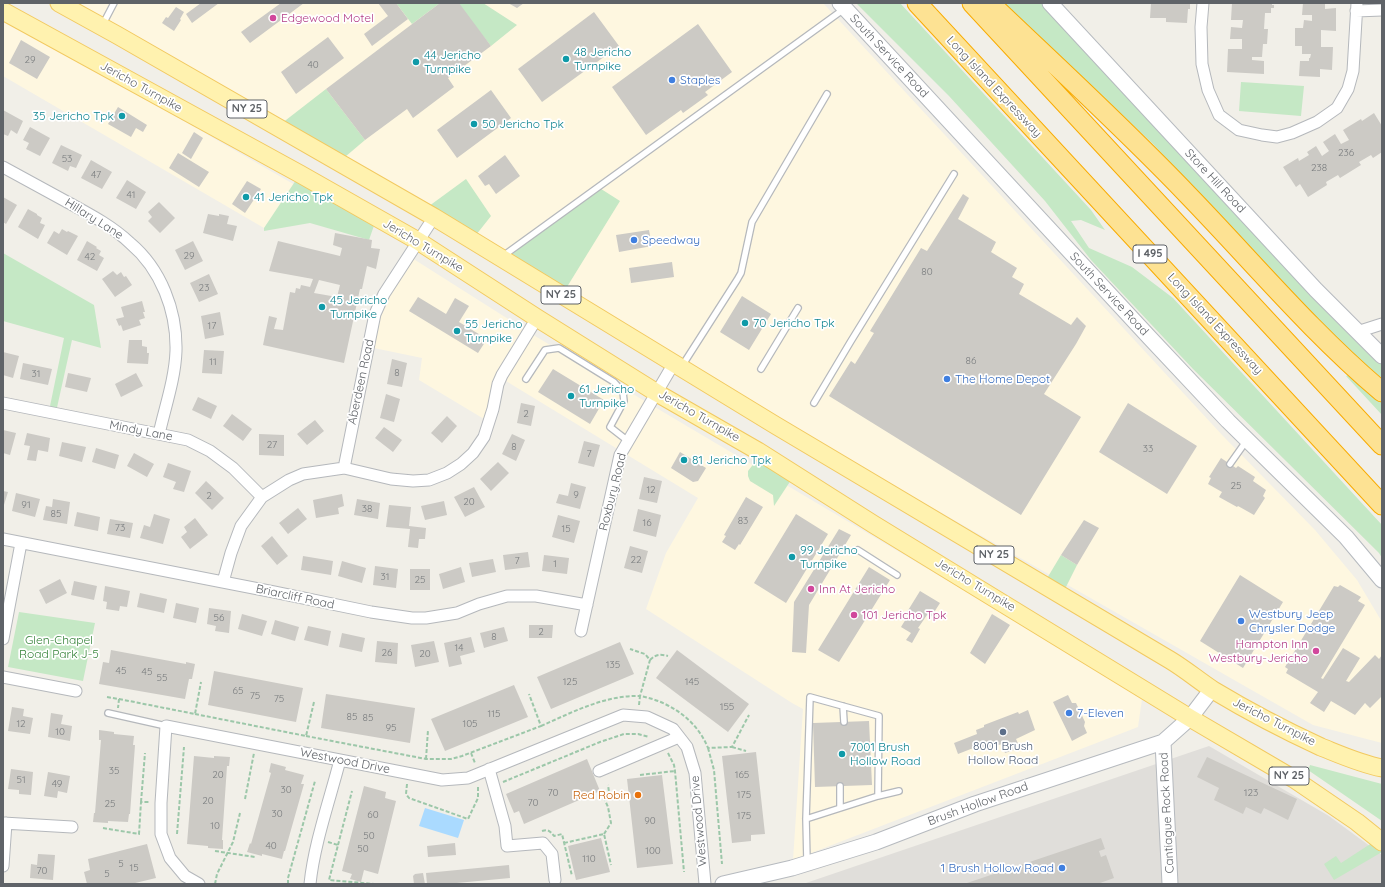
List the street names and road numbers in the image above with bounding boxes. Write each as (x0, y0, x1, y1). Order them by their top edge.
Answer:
street label: South Service Road (847, 11, 931, 101)
street label: Long Island Expressway (943, 33, 1045, 141)
street label: Jericho Turnpike (98, 59, 184, 115)
road number: NY 25 (227, 100, 267, 118)
street label: Store Hill Road (1182, 146, 1248, 216)
street label: Hillary Lane (62, 195, 126, 243)
street label: Jericho Turnpike (380, 216, 466, 276)
road number: I 495 (1133, 245, 1167, 263)
street label: South Service Road (1067, 249, 1151, 339)
street label: Long Island Expressway (1164, 270, 1266, 378)
road number: NY 25 (541, 286, 581, 304)
street label: Aberdeen Road (345, 338, 377, 426)
street label: Jericho Turnpike (656, 387, 742, 445)
street label: Mindy Lane (108, 418, 174, 444)
street label: Roxbury Road (596, 452, 630, 532)
road number: NY 25 (974, 546, 1014, 564)
street label: Jericho Turnpike (932, 555, 1018, 615)
street label: Briarcliff Road (254, 582, 336, 612)
street label: Jericho Turnpike (1230, 695, 1318, 749)
street label: Westwood Drive (299, 745, 391, 777)
street label: Cantiague Rock Road (1157, 752, 1177, 874)
road number: NY 25 (1269, 767, 1309, 785)
street label: Westwood Drive (688, 775, 710, 867)
street label: Brush Hollow Road (926, 779, 1030, 829)

